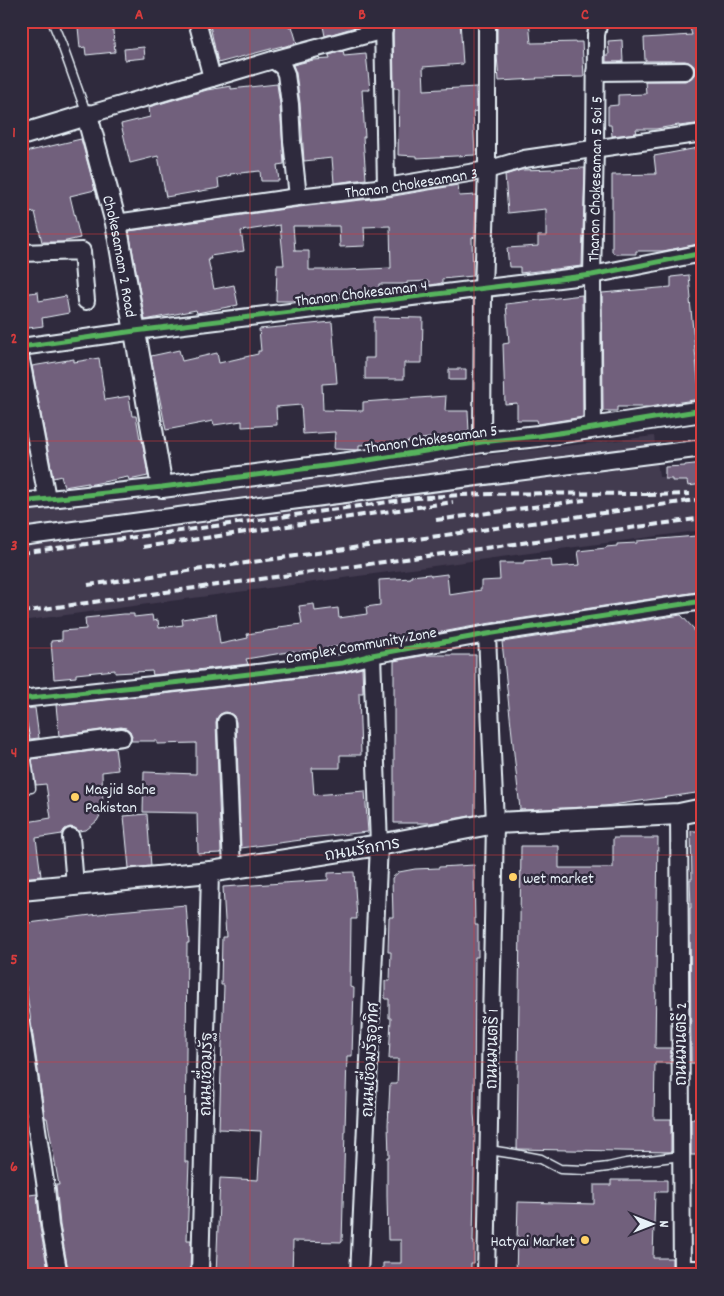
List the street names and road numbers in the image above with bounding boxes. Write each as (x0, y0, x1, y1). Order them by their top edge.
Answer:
street label: Thanon Chokesaman 5 Soi 5 (583, 96, 609, 262)
street label: Thanon Chokesaman 3 (344, 163, 480, 206)
street label: Chokesamam 2 Road (95, 193, 141, 319)
street label: Thanon Chokesaman 4 (294, 275, 429, 314)
street label: Thanon Chokesaman 5 (363, 420, 499, 461)
street label: Complex Community Zone (284, 622, 439, 671)
street label: ถนนรัถการ (323, 832, 402, 868)
street label: ถนนเชื่อมรัฐอุทิศ (351, 1000, 386, 1118)
street label: ถนนมนตรี 2 (670, 1002, 694, 1086)
street label: ถนนมนตรี 1 (480, 1009, 506, 1089)
street label: ถนนเชื่อมรัฐ (189, 1032, 220, 1116)

